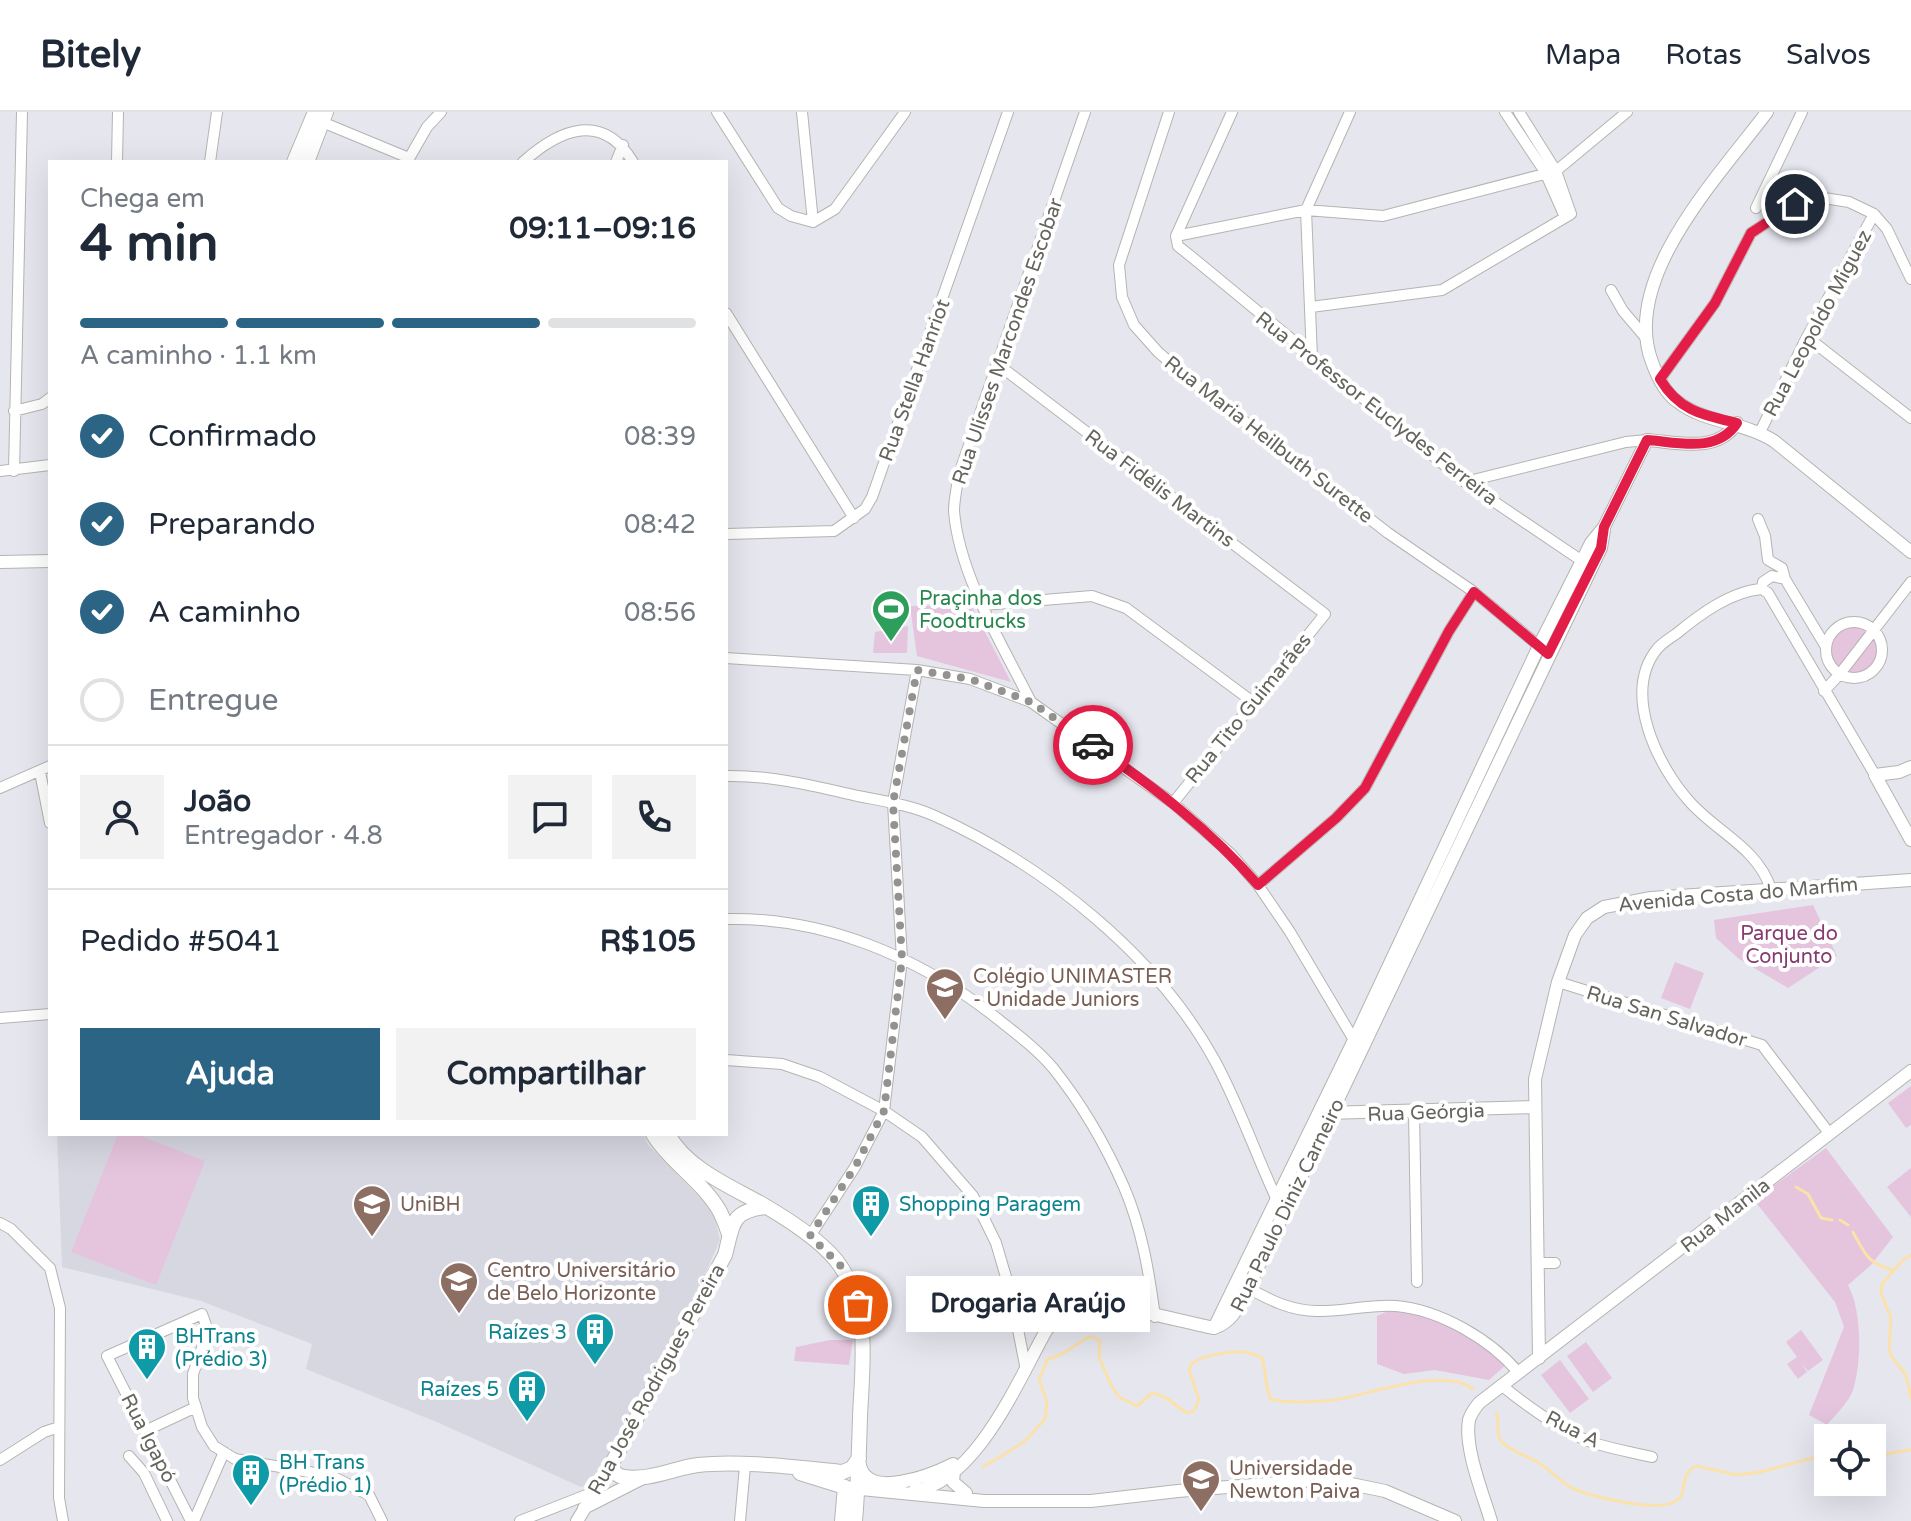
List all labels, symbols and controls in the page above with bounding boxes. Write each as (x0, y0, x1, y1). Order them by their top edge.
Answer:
text: Bitely (40, 32, 141, 78)
text: Mapa (1545, 38, 1621, 72)
text: Rotas (1665, 38, 1742, 72)
text: Salvos (1786, 38, 1871, 72)
pin (1761, 170, 1829, 238)
icon: home (1773, 182, 1817, 226)
text: Chega em (80, 183, 205, 214)
street label: Rua Ulisses Marcondes Escobar (948, 195, 1068, 488)
text: 09:11–09:16 (509, 210, 696, 247)
text: 4 min (80, 212, 219, 275)
street label: Rua Leopoldo Miguez (1759, 226, 1877, 421)
street label: Rua Stella Hanriot (874, 296, 956, 465)
street label: Rua Professor Euclydes Ferreira (1251, 307, 1502, 511)
text: A caminho · 1.1 km (80, 340, 317, 371)
street label: Rua Maria Heilbuth Surette (1159, 351, 1377, 529)
icon: check (80, 414, 124, 458)
text: Confirmado (148, 418, 317, 455)
text: 08:39 (624, 421, 696, 452)
street label: Rua Fidélis Martins (1080, 425, 1239, 553)
icon: check (80, 502, 124, 546)
text: Preparando (148, 506, 316, 543)
text: 08:42 (624, 509, 696, 540)
place label: Praçinha dos Foodtrucks (919, 587, 1042, 634)
sports icon: Praçinha dos Foodtrucks (870, 588, 912, 643)
icon: check (80, 590, 124, 634)
text: A caminho (148, 594, 301, 631)
text: 08:56 (624, 597, 696, 628)
street label: Rua Tito Guimarães (1181, 629, 1317, 789)
text: Entregue (148, 682, 279, 719)
courier (1053, 705, 1133, 785)
icon: car (1071, 723, 1115, 767)
button: person (80, 775, 164, 859)
button: chat (508, 775, 592, 859)
button: phone (612, 775, 696, 859)
text: João (184, 783, 251, 820)
text: Entregador · 4.8 (184, 820, 383, 851)
street label: Avenida Costa do Marfim (1617, 873, 1859, 917)
park label: Parque do Conjunto (1740, 922, 1838, 969)
text: Pedido #5041 (80, 923, 282, 960)
text: R$105 (600, 923, 696, 960)
place label: Colégio UNIMASTER - Unidade Juniors (973, 965, 1172, 1012)
school or university icon: Colégio UNIMASTER - Unidade Juniors (924, 966, 966, 1021)
street label: Rua San Salvador (1584, 981, 1750, 1053)
button: Ajuda (80, 1028, 380, 1120)
button: Compartilhar (396, 1028, 696, 1120)
street label: Rua Paulo Diniz Carneiro (1226, 1095, 1350, 1316)
street label: Rua Geórgia (1367, 1099, 1485, 1127)
street label: Rua Manila (1676, 1173, 1775, 1258)
school or university icon: UniBH (351, 1183, 393, 1238)
building icon: Shopping Paragem (850, 1183, 892, 1238)
place label: UniBH (400, 1193, 461, 1217)
place label: Shopping Paragem (899, 1193, 1081, 1217)
place label: Centro Universitário de Belo Horizonte (487, 1259, 676, 1306)
school or university icon: Centro Universitário de Belo Horizonte (438, 1260, 480, 1315)
street label: Rua José Rodrigues Pereira (583, 1260, 730, 1499)
pin (824, 1271, 892, 1339)
callout: Drogaria Araújo (906, 1277, 1150, 1333)
icon: bag (836, 1283, 880, 1327)
text: Drogaria Araújo (930, 1288, 1126, 1319)
building icon: Raízes 3 (574, 1311, 616, 1366)
place label: Raízes 3 (488, 1321, 567, 1345)
place label: BHTrans (Prédio 3) (175, 1325, 267, 1372)
building icon: BHTrans (Prédio 3) (126, 1326, 168, 1381)
building icon: Raízes 5 (506, 1368, 548, 1423)
place label: Raízes 5 (420, 1378, 499, 1402)
street label: Rua Igapó (115, 1390, 181, 1487)
street label: Rua A (1541, 1406, 1604, 1454)
map controls (1814, 1424, 1886, 1496)
button: locate (1814, 1424, 1886, 1496)
place label: BH Trans (Prédio 1) (279, 1451, 371, 1498)
building icon: BH Trans (Prédio 1) (230, 1452, 272, 1507)
place label: Universidade Newton Paiva (1229, 1457, 1360, 1504)
school or university icon: Universidade Newton Paiva (1180, 1458, 1222, 1513)

